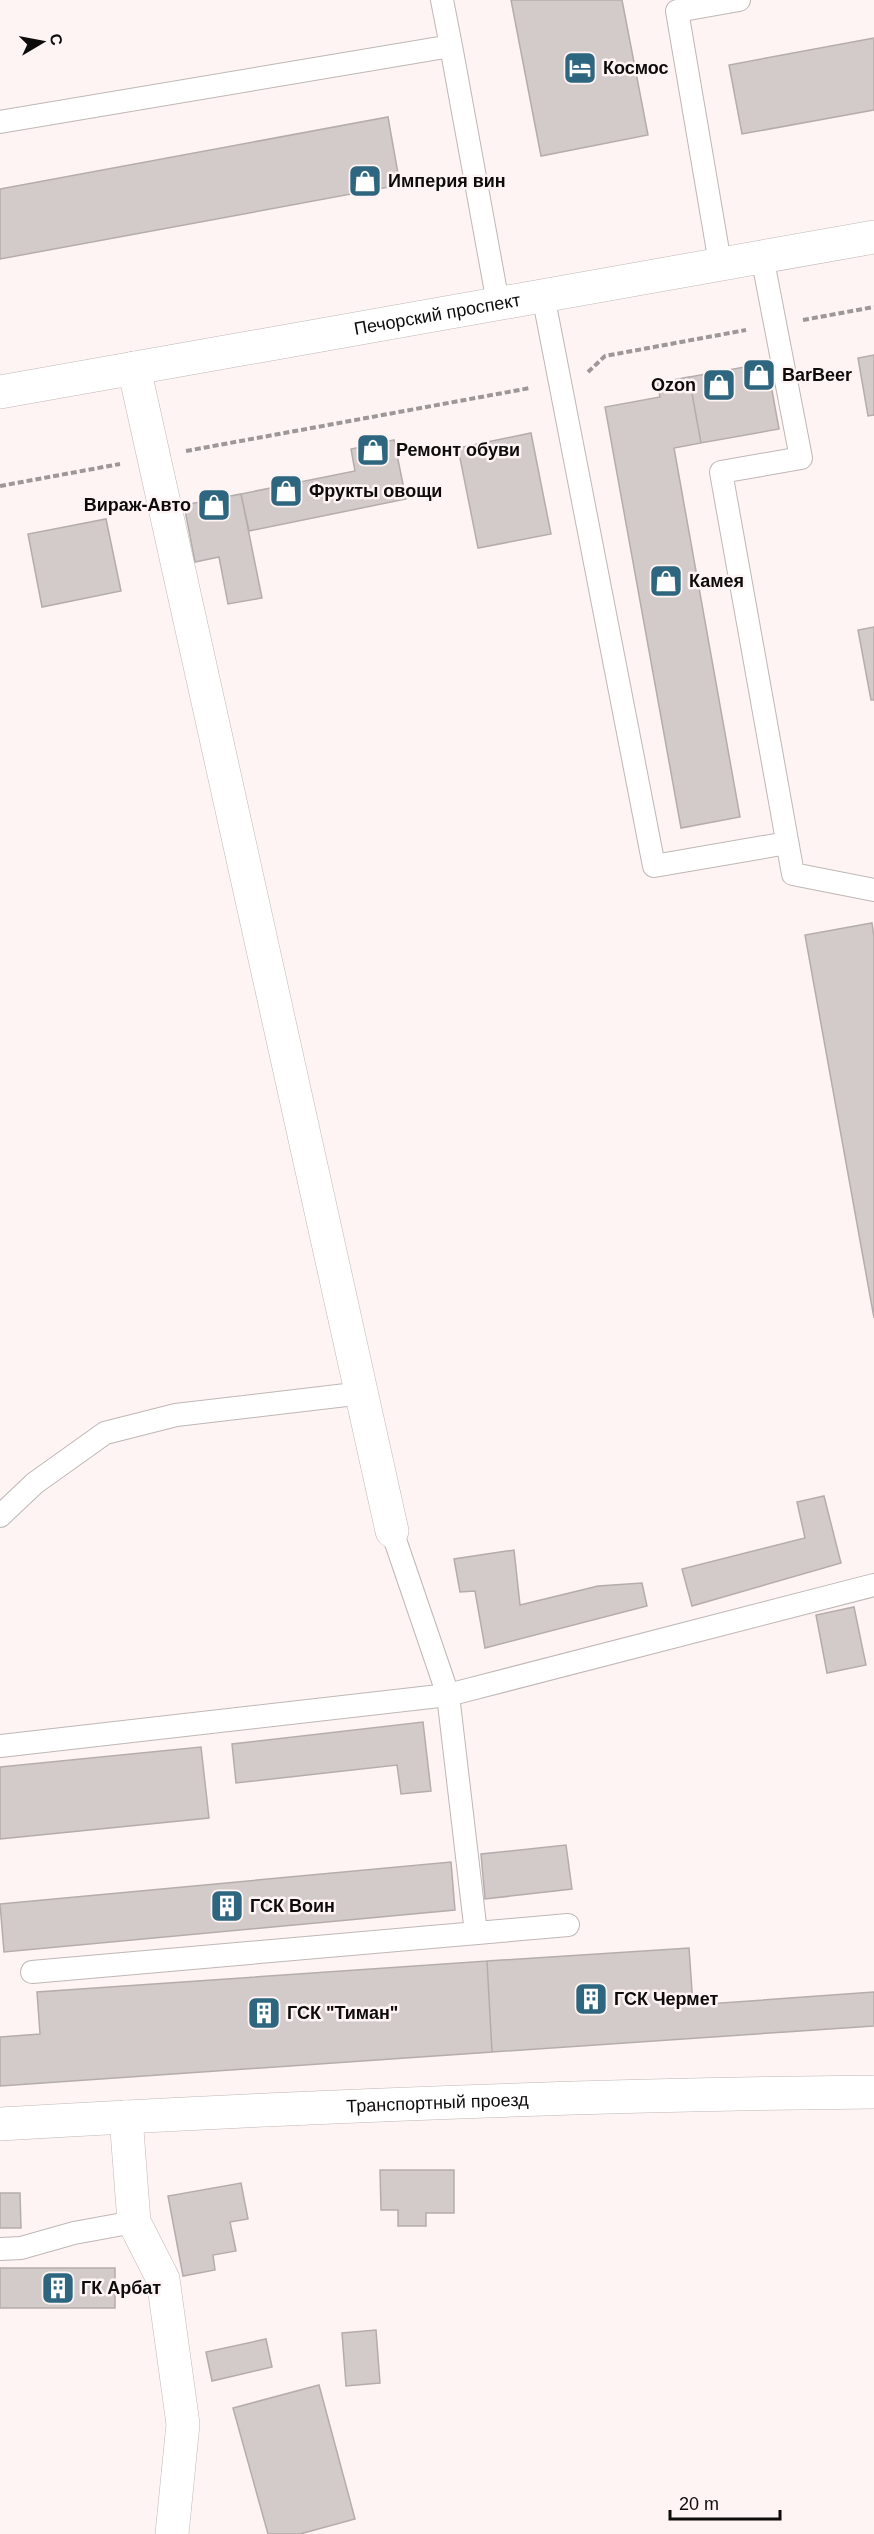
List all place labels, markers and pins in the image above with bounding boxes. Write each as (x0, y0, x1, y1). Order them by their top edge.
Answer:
hotel icon: Космос (562, 50, 598, 86)
place label: Космос (603, 58, 669, 78)
shop icon: Империя вин (347, 163, 383, 199)
place label: Империя вин (388, 171, 506, 191)
shop icon: BarBeer (741, 357, 777, 393)
place label: BarBeer (782, 365, 852, 385)
shop icon: Ozon (701, 367, 737, 403)
place label: Ozon (651, 375, 696, 395)
shop icon: Ремонт обуви (355, 432, 391, 468)
place label: Ремонт обуви (396, 440, 520, 460)
shop icon: Фрукты овощи (268, 473, 304, 509)
place label: Фрукты овощи (309, 481, 442, 501)
shop icon: Вираж-Авто (196, 487, 232, 523)
place label: Вираж-Авто (84, 495, 191, 515)
shop icon: Камея (648, 563, 684, 599)
place label: Камея (689, 571, 744, 591)
building icon: ГСК Воин (209, 1888, 245, 1924)
place label: ГСК Воин (250, 1896, 335, 1916)
building icon: ГСК Чермет (573, 1981, 609, 2017)
place label: ГСК Чермет (614, 1989, 718, 2009)
building icon: ГСК "Тиман" (246, 1995, 282, 2031)
place label: ГСК "Тиман" (287, 2003, 398, 2023)
building icon: ГК Арбат (40, 2270, 76, 2306)
place label: ГК Арбат (81, 2278, 161, 2298)

